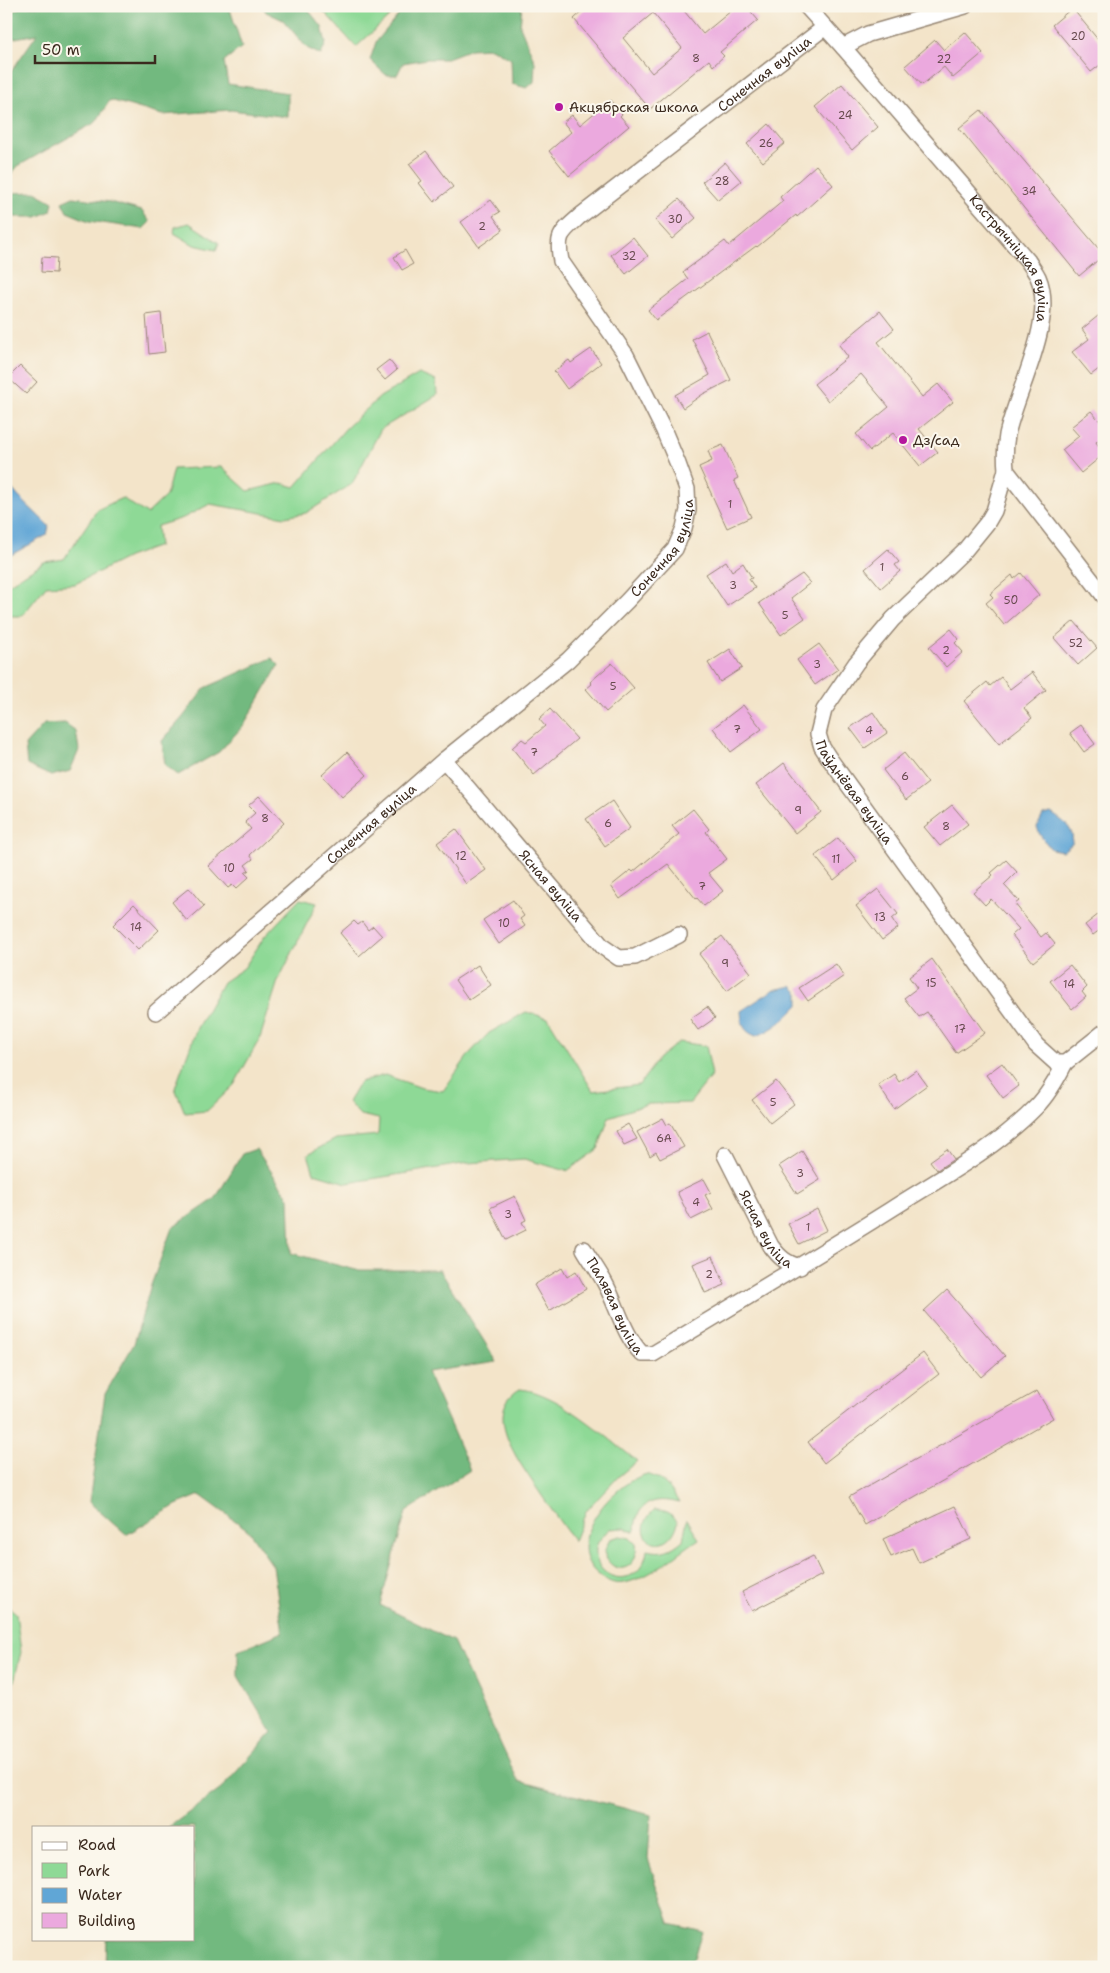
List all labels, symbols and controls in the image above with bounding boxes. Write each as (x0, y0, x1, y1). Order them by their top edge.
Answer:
house number: 20 (1070, 29, 1086, 44)
scale bar (35, 32, 155, 64)
street label: Сонечная вуліца (714, 32, 815, 116)
text: 50 m (42, 40, 80, 60)
house number: 8 (692, 51, 700, 66)
house number: 22 (937, 52, 951, 67)
place label: Акцябрская школа (569, 98, 699, 116)
marker: Акцябрская школа (553, 101, 565, 113)
house number: 24 (838, 108, 853, 123)
house number: 26 (759, 136, 773, 151)
house number: 28 (714, 174, 730, 189)
house number: 34 (1022, 184, 1037, 199)
street label: Кастрычніцкая вуліца (966, 191, 1052, 324)
house number: 30 (667, 212, 683, 227)
house number: 2 (478, 219, 486, 234)
house number: 32 (622, 249, 636, 264)
place label: Дз/сад (913, 431, 960, 449)
marker: Дз/сад (897, 434, 909, 446)
house number: 1 (728, 497, 732, 512)
street label: Сонечная вуліца (626, 499, 697, 601)
house number: 1 (880, 560, 884, 575)
house number: 3 (729, 578, 737, 593)
house number: 50 (1004, 593, 1018, 608)
house number: 5 (782, 608, 789, 623)
house number: 52 (1069, 636, 1083, 651)
house number: 2 (942, 643, 950, 658)
house number: 3 (813, 657, 821, 672)
house number: 5 (610, 679, 617, 694)
house number: 7 (733, 722, 741, 737)
house number: 4 (865, 723, 873, 738)
street label: Паўднёвая вуліца (811, 738, 897, 848)
house number: 7 (530, 745, 538, 760)
house number: 6 (901, 769, 909, 784)
street label: Сонечная вуліца (322, 779, 420, 868)
house number: 9 (794, 803, 802, 818)
house number: 8 (261, 811, 269, 826)
house number: 6 (604, 816, 612, 831)
house number: 8 (942, 819, 950, 834)
street label: Ясная вуліца (515, 846, 587, 926)
house number: 12 (455, 849, 467, 864)
house number: 11 (832, 852, 840, 867)
house number: 10 (223, 861, 235, 876)
house number: 7 (698, 879, 706, 894)
house number: 13 (874, 910, 886, 925)
house number: 10 (498, 916, 510, 931)
house number: 14 (130, 920, 142, 935)
house number: 9 (721, 956, 729, 971)
house number: 15 (925, 976, 937, 991)
house number: 14 (1063, 977, 1075, 992)
house number: 17 (954, 1022, 966, 1037)
house number: 5 (770, 1095, 777, 1110)
house number: 6А (656, 1131, 672, 1146)
house number: 3 (796, 1166, 804, 1181)
street label: Ясная вуліца (735, 1187, 796, 1272)
house number: 4 (692, 1195, 700, 1210)
house number: 3 (504, 1207, 512, 1222)
house number: 1 (806, 1220, 810, 1235)
street label: Палявая вуліца (583, 1254, 648, 1358)
house number: 2 (705, 1267, 713, 1282)
legend (32, 1826, 195, 1940)
text: Road (78, 1835, 116, 1855)
text: Park (78, 1861, 110, 1881)
text: Water (78, 1885, 122, 1905)
text: Building (78, 1911, 135, 1931)

